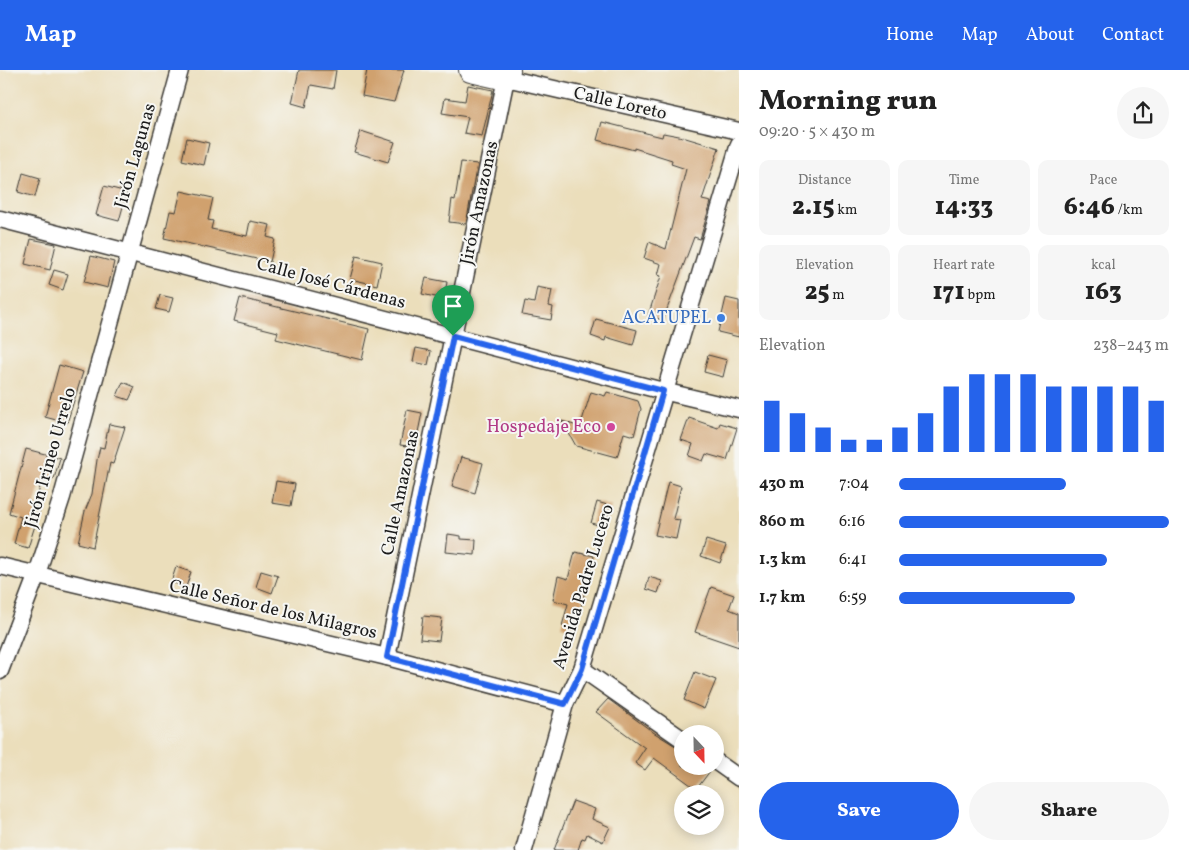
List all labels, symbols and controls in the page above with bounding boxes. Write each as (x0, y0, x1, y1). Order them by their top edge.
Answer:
text: Map (25, 18, 76, 52)
text: Home (886, 23, 934, 48)
text: Map (962, 23, 998, 48)
text: About (1026, 23, 1074, 48)
text: Contact (1102, 23, 1164, 48)
street label: Calle Loreto (571, 81, 669, 127)
text: Morning run (759, 82, 937, 121)
button: share (1117, 87, 1169, 139)
street label: Jirón Lagunas (109, 100, 163, 212)
text: 09:20 · 5 × 430 m (759, 121, 875, 143)
street label: Jirón Amazonas (455, 139, 505, 267)
text: Distance (798, 171, 851, 190)
text: Time (949, 171, 979, 190)
text: Pace (1089, 171, 1117, 190)
text: 2.15 (792, 190, 835, 225)
text: 14:33 (935, 190, 993, 225)
text: 6:46 (1064, 190, 1115, 225)
text: km (835, 201, 857, 220)
text: /km (1115, 201, 1143, 220)
street label: Calle José Cárdenas (254, 252, 408, 316)
text: Elevation (796, 256, 854, 275)
text: Heart rate (933, 256, 995, 275)
text: kcal (1091, 256, 1116, 275)
text: 25 (805, 275, 829, 310)
text: 171 (932, 275, 965, 310)
text: 163 (1085, 275, 1122, 310)
pin (432, 285, 474, 336)
text: m (829, 286, 845, 305)
text: bpm (965, 286, 996, 305)
icon: arrive (439, 292, 467, 320)
place label: ACATUPEL (622, 306, 711, 331)
marker: ACATUPEL (715, 312, 727, 324)
text: Elevation (759, 335, 826, 357)
text: 238–243 m (1093, 335, 1169, 357)
street label: Jirón Irineo Urrelo (19, 385, 83, 531)
place label: Hospedaje Eco (487, 415, 601, 440)
marker: Hospedaje Eco (605, 421, 617, 433)
street label: Calle Amazonas (376, 428, 426, 558)
text: 430 m (759, 473, 805, 495)
text: 7:04 (839, 473, 869, 495)
street label: Avenida Padre Lucero (547, 501, 621, 673)
text: 860 m (759, 511, 805, 533)
text: 6:16 (839, 511, 865, 533)
text: 1.3 km (759, 549, 806, 571)
text: 6:41 (839, 549, 867, 571)
street label: Calle Señor de los Milagros (167, 574, 379, 646)
text: 1.7 km (759, 587, 806, 609)
text: 6:59 (839, 587, 867, 609)
north arrow (674, 725, 724, 775)
map controls (674, 725, 724, 835)
button: Save (759, 782, 959, 840)
button: Share (969, 782, 1169, 840)
button: layers (674, 785, 724, 835)

